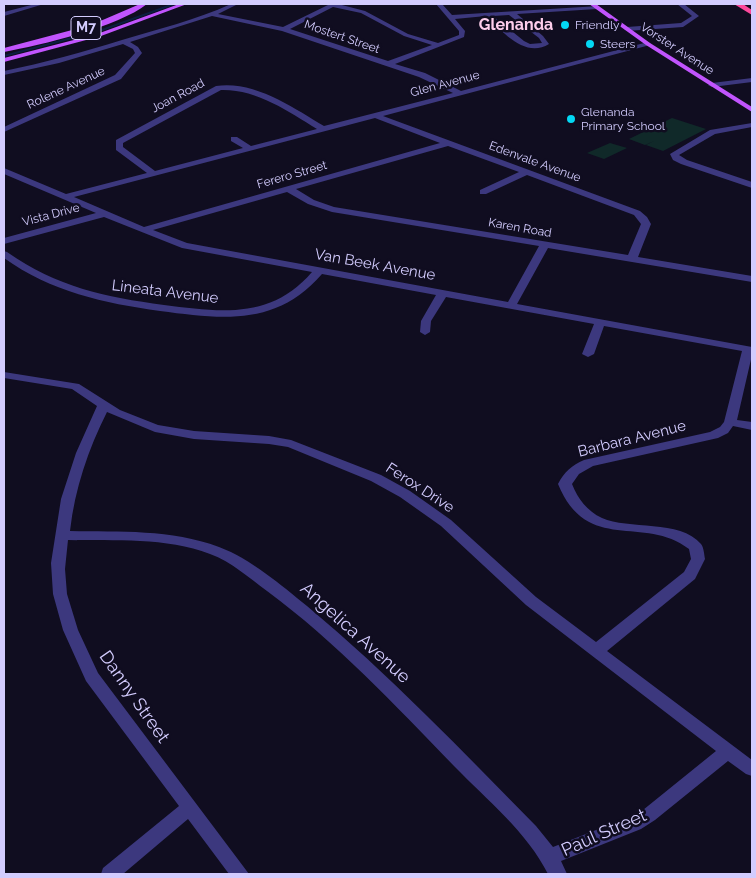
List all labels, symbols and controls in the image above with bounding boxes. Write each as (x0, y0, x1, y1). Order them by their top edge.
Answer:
district label: Glenanda (479, 15, 553, 35)
road number: M7 (71, 16, 101, 40)
street label: Mostert Street (302, 17, 382, 57)
place label: Friendly (575, 18, 620, 32)
marker: Friendly (559, 19, 571, 31)
street label: Vorster Avenue (638, 20, 716, 78)
place label: Steers (600, 37, 635, 51)
marker: Steers (584, 38, 596, 50)
street label: Rolene Avenue (25, 64, 107, 112)
street label: Glen Avenue (409, 68, 481, 100)
street label: Joan Road (149, 76, 207, 116)
place label: Glenanda Primary School (581, 105, 665, 133)
marker: Glenanda Primary School (565, 113, 577, 125)
street label: Edenvale Avenue (487, 139, 583, 185)
street label: Ferero Street (255, 158, 329, 192)
street label: Vista Drive (21, 200, 81, 230)
street label: Karen Road (487, 215, 553, 241)
street label: Van Beek Avenue (313, 246, 437, 284)
street label: Lineata Avenue (111, 277, 219, 307)
street label: Barbara Avenue (576, 417, 688, 461)
street label: Ferox Drive (382, 459, 458, 517)
street label: Angelica Avenue (296, 578, 414, 688)
street label: Danny Street (94, 647, 174, 747)
street label: Paul Street (558, 805, 650, 861)

